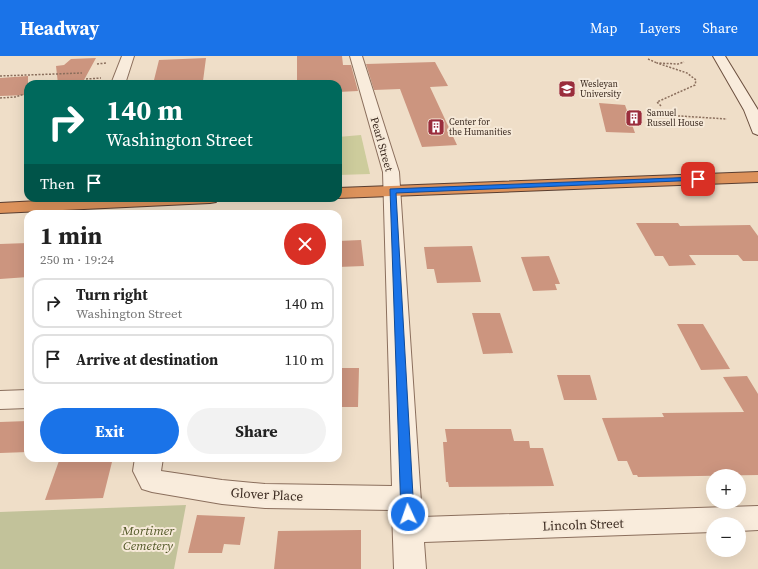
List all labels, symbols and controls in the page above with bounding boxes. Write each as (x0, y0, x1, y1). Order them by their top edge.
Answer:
text: Headway (20, 15, 99, 41)
text: Map (590, 18, 617, 38)
text: Layers (639, 18, 681, 38)
text: Share (703, 18, 738, 38)
place label: Wesleyan University (580, 78, 621, 100)
school or university icon: Wesleyan University (557, 79, 577, 99)
text: 140 m (106, 91, 183, 129)
icon: right (40, 96, 92, 148)
place label: Samuel Russell House (647, 107, 704, 129)
building icon: Samuel Russell House (624, 108, 644, 128)
street label: Pearl Street (367, 115, 397, 174)
place label: Center for the Humanities (449, 116, 511, 138)
building icon: Center for the Humanities (426, 117, 446, 137)
text: Washington Street (106, 127, 253, 152)
pin (681, 162, 715, 196)
icon: arrive (687, 168, 709, 190)
icon: arrive (83, 172, 105, 194)
text: Then (40, 173, 75, 194)
text: 1 min (40, 219, 102, 252)
button: close (284, 223, 326, 265)
text: 250 m · 19:24 (40, 251, 114, 268)
text: Turn right (76, 284, 148, 305)
icon: right (42, 292, 64, 314)
text: 140 m (284, 293, 324, 314)
text: Washington Street (76, 305, 182, 322)
icon: arrive (42, 348, 64, 370)
text: Arrive at destination (76, 349, 218, 370)
text: 110 m (284, 349, 324, 370)
button: Exit (40, 408, 179, 454)
button: Share (187, 408, 326, 454)
map controls (706, 469, 746, 557)
button: + (706, 469, 746, 509)
street label: Glover Place (230, 484, 304, 505)
position arrow (387, 493, 429, 535)
street label: Lincoln Street (542, 515, 625, 534)
button: − (706, 517, 746, 557)
park label: Mortimer Cemetery (121, 522, 175, 554)

